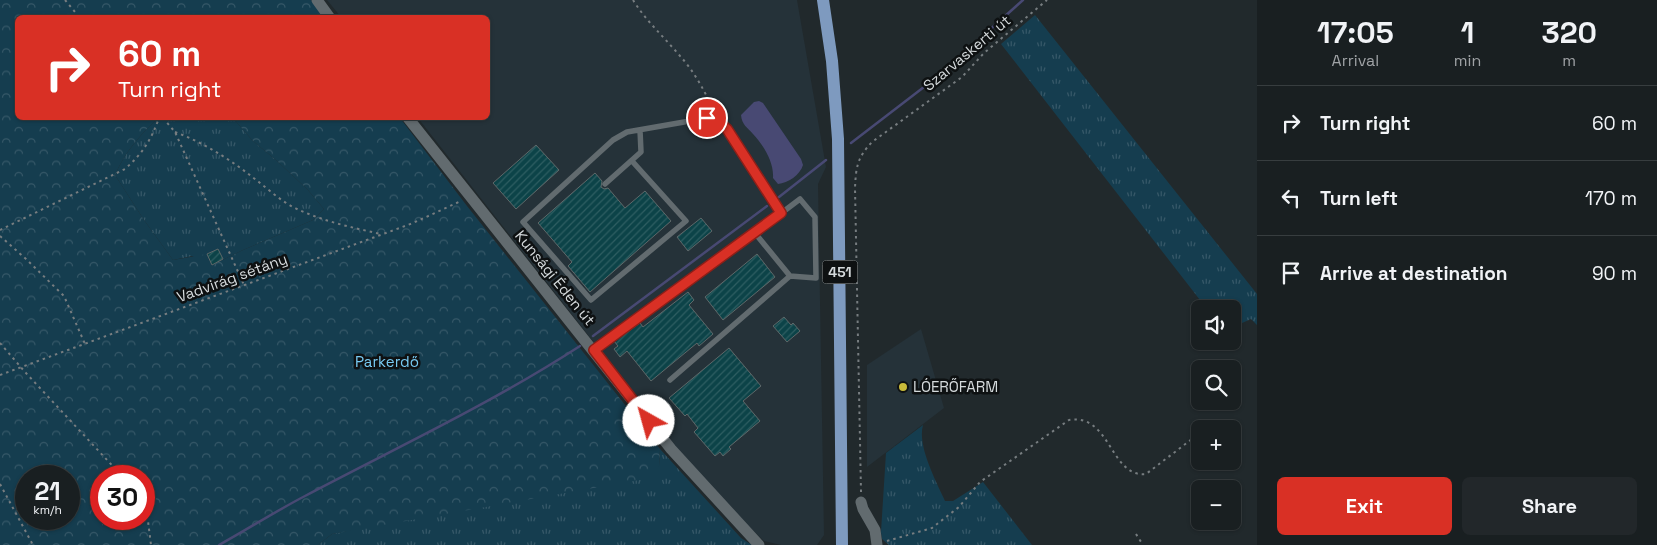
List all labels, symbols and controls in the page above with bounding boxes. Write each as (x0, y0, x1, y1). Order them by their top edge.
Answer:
street label: Szarvaskerti út (919, 10, 1014, 95)
text: 17:05 (1317, 13, 1394, 52)
text: 1 (1461, 13, 1474, 52)
text: 320 (1541, 13, 1597, 52)
text: 60 m (118, 32, 201, 76)
icon: right (35, 35, 100, 100)
text: Arrival (1332, 50, 1379, 71)
text: min (1454, 50, 1481, 71)
text: m (1562, 50, 1576, 71)
text: Turn right (118, 75, 221, 103)
pin (686, 97, 728, 139)
icon: arrive (693, 104, 721, 132)
icon: right (1277, 109, 1305, 137)
text: Turn right (1320, 111, 1410, 136)
text: 60 m (1592, 111, 1637, 136)
icon: left (1277, 184, 1305, 212)
text: Turn left (1320, 186, 1398, 211)
text: 170 m (1585, 186, 1637, 211)
street label: Kunsági Éden út (511, 226, 600, 329)
street label: Vadvirág sétány (174, 249, 290, 306)
icon: arrive (1277, 259, 1305, 287)
road number: 451 (822, 260, 858, 284)
text: Arrive at destination (1320, 261, 1508, 286)
text: 90 m (1592, 261, 1637, 286)
map controls (1191, 300, 1241, 530)
button: sound (1191, 300, 1241, 350)
park label: Parkerdő (355, 352, 419, 371)
button: search (1191, 360, 1241, 410)
place label: LÓERŐFARM (913, 377, 998, 396)
marker: LÓERŐFARM (897, 381, 909, 393)
position arrow (622, 394, 674, 446)
button: + (1191, 420, 1241, 470)
speed limit sign: 30 (90, 465, 155, 530)
text: 21 (34, 475, 61, 507)
button: Exit (1277, 477, 1452, 535)
button: Share (1462, 477, 1637, 535)
button: − (1191, 480, 1241, 530)
text: km/h (33, 502, 62, 518)

